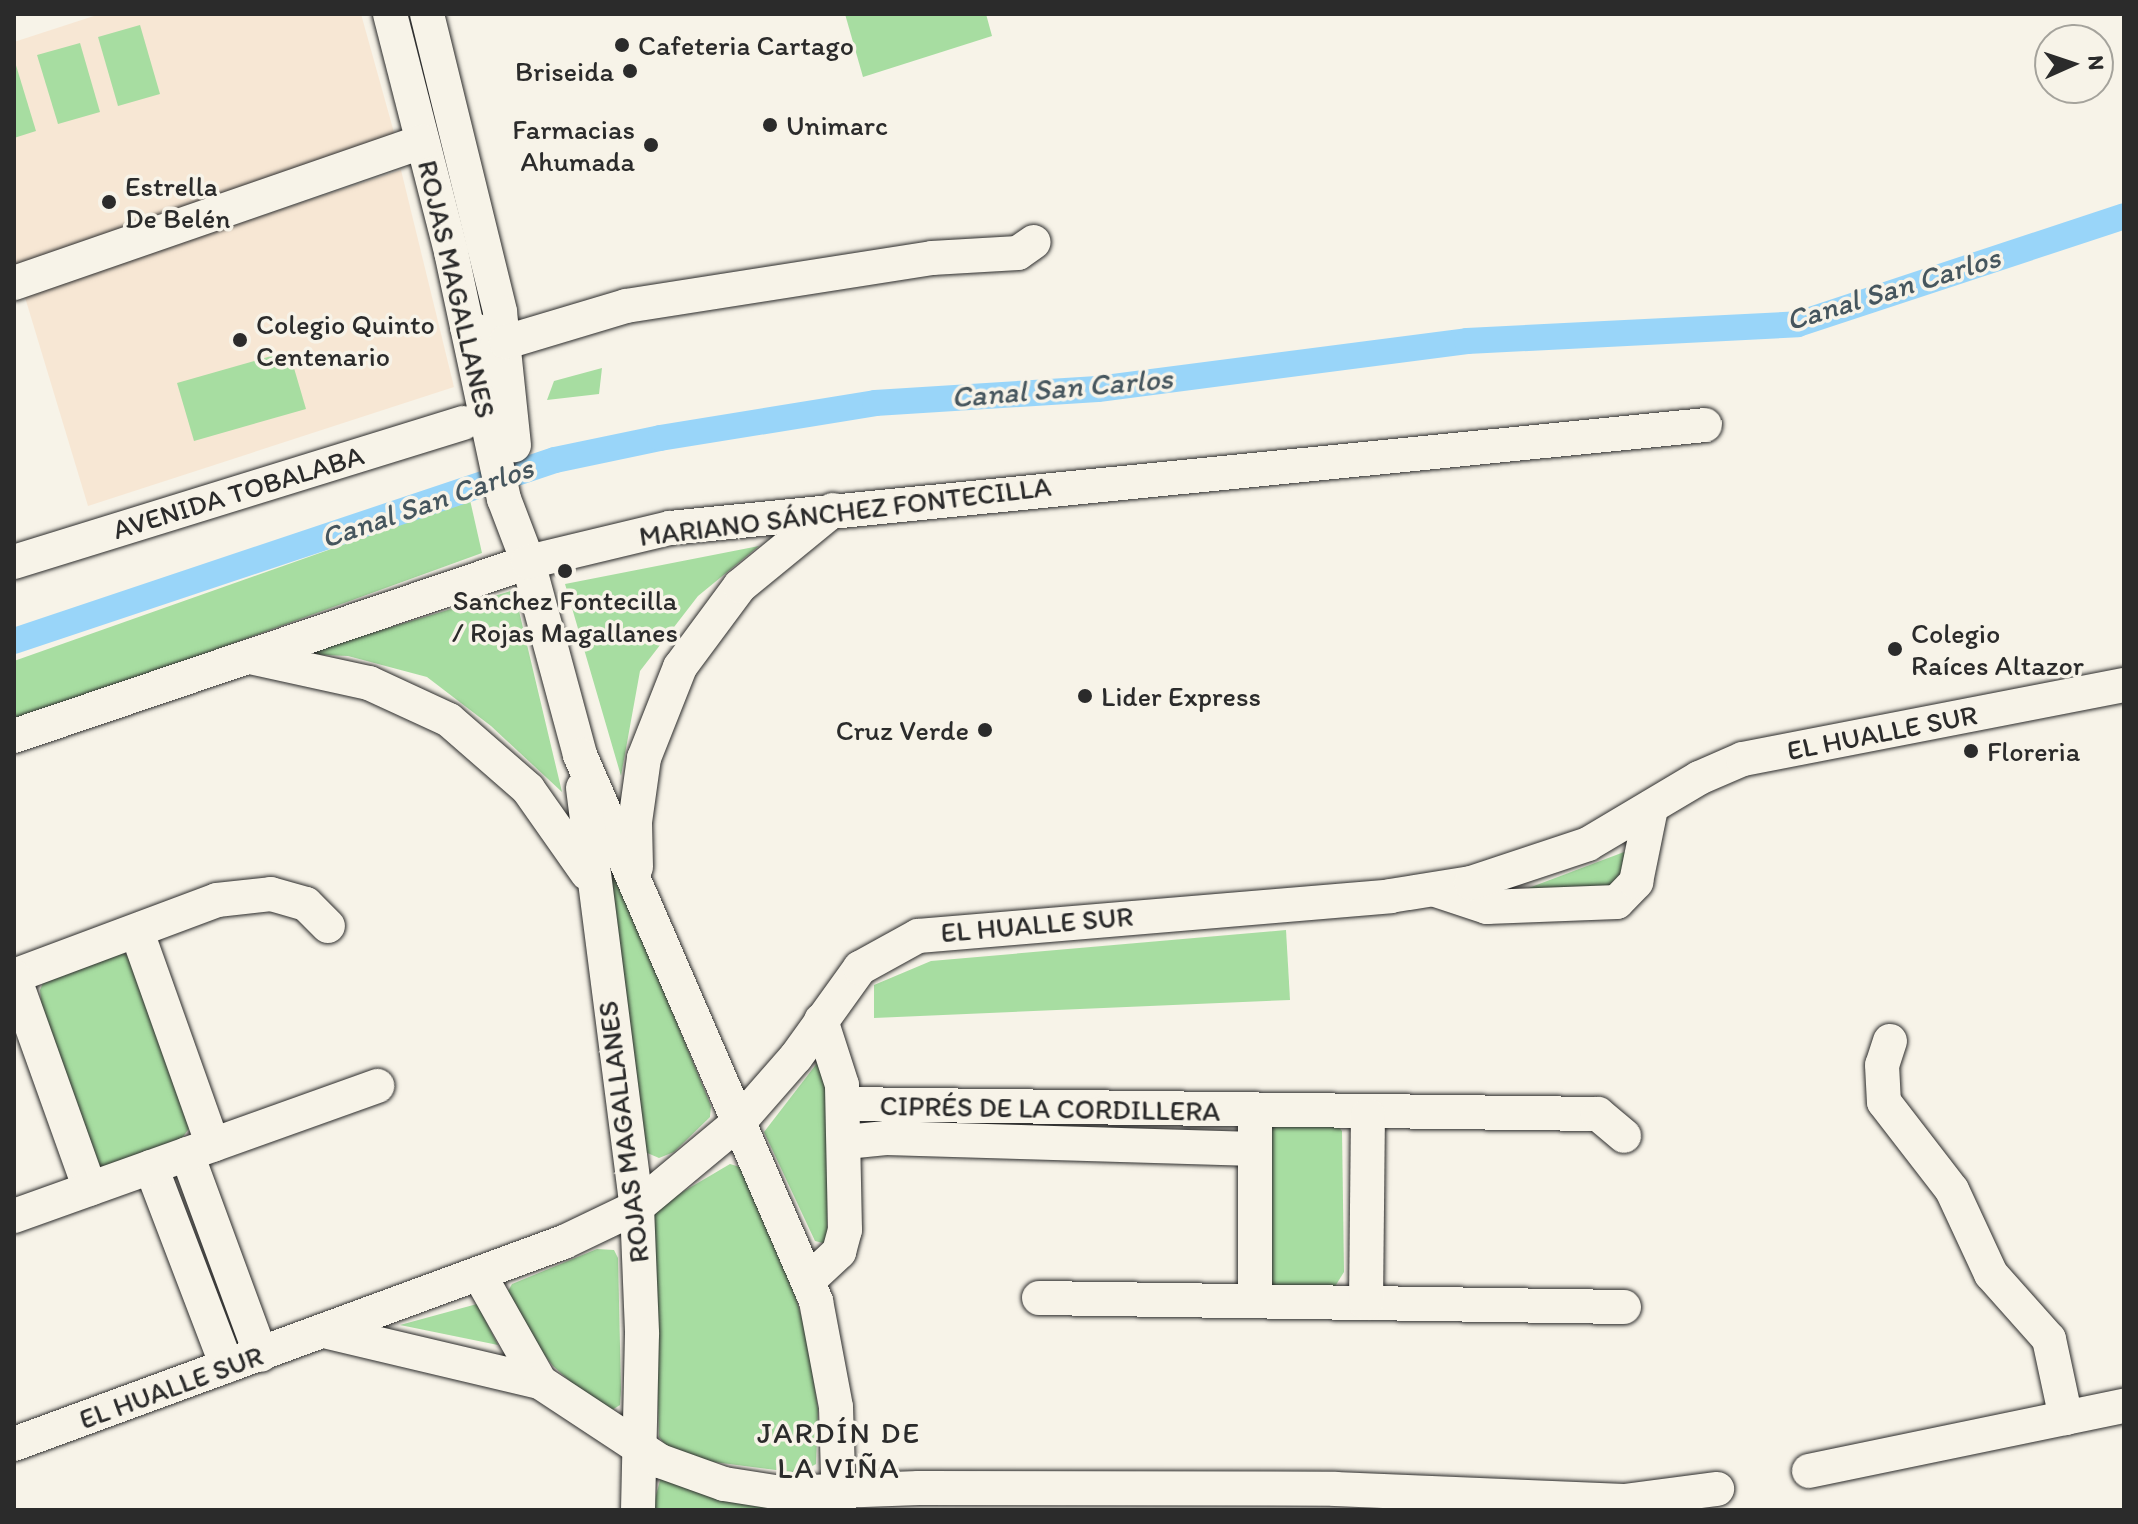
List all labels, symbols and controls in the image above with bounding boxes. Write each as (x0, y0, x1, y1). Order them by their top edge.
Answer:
north arrow (2034, 24, 2114, 104)
place label: Cafeteria Cartago (638, 28, 853, 62)
marker: Cafeteria Cartago (613, 36, 631, 54)
place label: Briseida (515, 54, 614, 88)
text: N (2083, 55, 2110, 71)
marker: Briseida (621, 62, 639, 80)
place label: Unimarc (786, 108, 888, 142)
place label: Farmacias Ahumada (512, 112, 635, 178)
marker: Unimarc (761, 116, 779, 134)
marker: Farmacias Ahumada (642, 136, 660, 154)
street label: ROJAS MAGALLANES (411, 157, 503, 421)
place label: Estrella De Belén (125, 169, 231, 235)
marker: Estrella De Belén (100, 193, 118, 211)
water label: Canal San Carlos (1782, 239, 2004, 339)
place label: Colegio Quinto Centenario (256, 307, 435, 373)
marker: Colegio Quinto Centenario (231, 331, 249, 349)
water label: Canal San Carlos (950, 360, 1174, 416)
street label: AVENIDA TOBALABA (109, 438, 367, 546)
water label: Canal San Carlos (316, 450, 538, 556)
street label: MARIANO SÁNCHEZ FONTECILLA (637, 469, 1053, 553)
marker: Sanchez Fontecilla / Rojas Magallanes (556, 562, 574, 580)
place label: Sanchez Fontecilla / Rojas Magallanes (452, 583, 678, 649)
place label: Colegio Raíces Altazor (1911, 616, 2084, 682)
marker: Colegio Raíces Altazor (1886, 640, 1904, 658)
place label: Lider Express (1101, 679, 1260, 713)
marker: Lider Express (1076, 687, 1094, 705)
street label: EL HUALLE SUR (1784, 697, 1980, 767)
place label: Cruz Verde (838, 713, 969, 747)
marker: Cruz Verde (976, 721, 994, 739)
place label: Floreria (1987, 734, 2080, 768)
marker: Floreria (1962, 742, 1980, 760)
street label: EL HUALLE SUR (939, 899, 1135, 949)
street label: ROJAS MAGALLANES (590, 999, 656, 1265)
street label: CIPRÉS DE LA CORDILLERA (881, 1088, 1219, 1128)
street label: EL HUALLE SUR (74, 1338, 268, 1436)
district label: JARDÍN DE LA VIÑA (757, 1415, 921, 1486)

